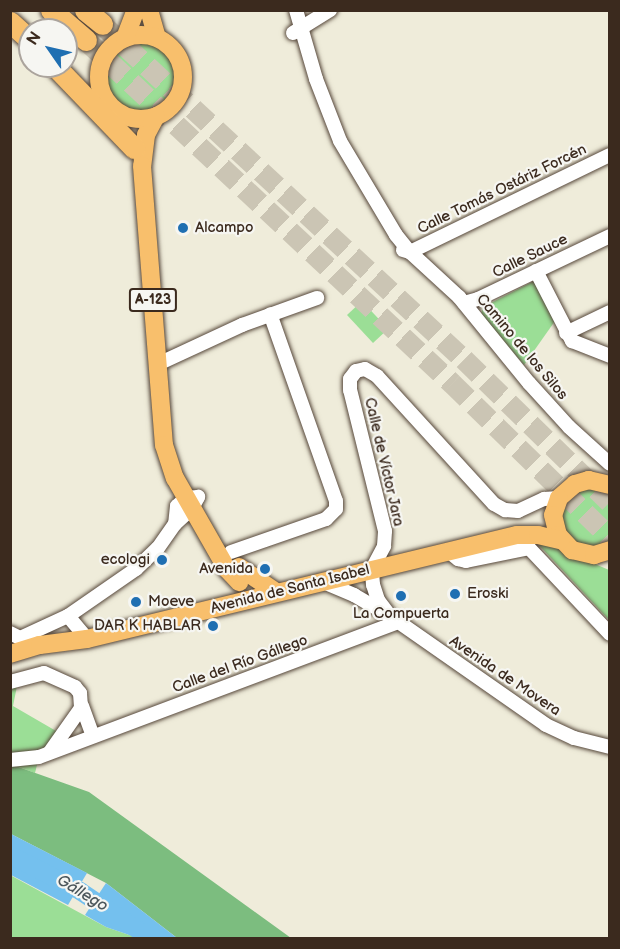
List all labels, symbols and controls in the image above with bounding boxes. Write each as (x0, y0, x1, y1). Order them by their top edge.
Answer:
north arrow (18, 18, 78, 78)
text: N (23, 28, 46, 49)
street label: Calle Tomás Ostáriz Forcén (414, 140, 590, 238)
place label: Alcampo (195, 219, 253, 237)
marker: Alcampo (176, 221, 190, 235)
street label: Calle Sauce (489, 230, 571, 282)
road number: A-123 (128, 289, 178, 311)
street label: Camino de los Silos (472, 290, 572, 404)
street label: Calle de Víctor Jara (360, 395, 408, 529)
place label: ecologi (101, 551, 150, 569)
marker: ecologi (155, 553, 169, 567)
place label: Avenida (199, 560, 253, 578)
street label: Avenida de Santa Isabel (209, 561, 371, 617)
marker: Avenida (258, 562, 272, 576)
place label: Eroski (467, 585, 509, 603)
marker: Eroski (448, 587, 462, 601)
marker: La Compuerta (394, 589, 408, 603)
place label: Moeve (148, 593, 194, 611)
marker: Moeve (129, 595, 143, 609)
place label: La Compuerta (353, 605, 449, 623)
place label: DAR K HABLAR (94, 617, 201, 635)
marker: DAR K HABLAR (206, 619, 220, 633)
street label: Calle del Río Gállego (170, 631, 310, 697)
street label: Avenida de Movera (446, 632, 564, 720)
water label: Gállego (53, 871, 111, 917)

